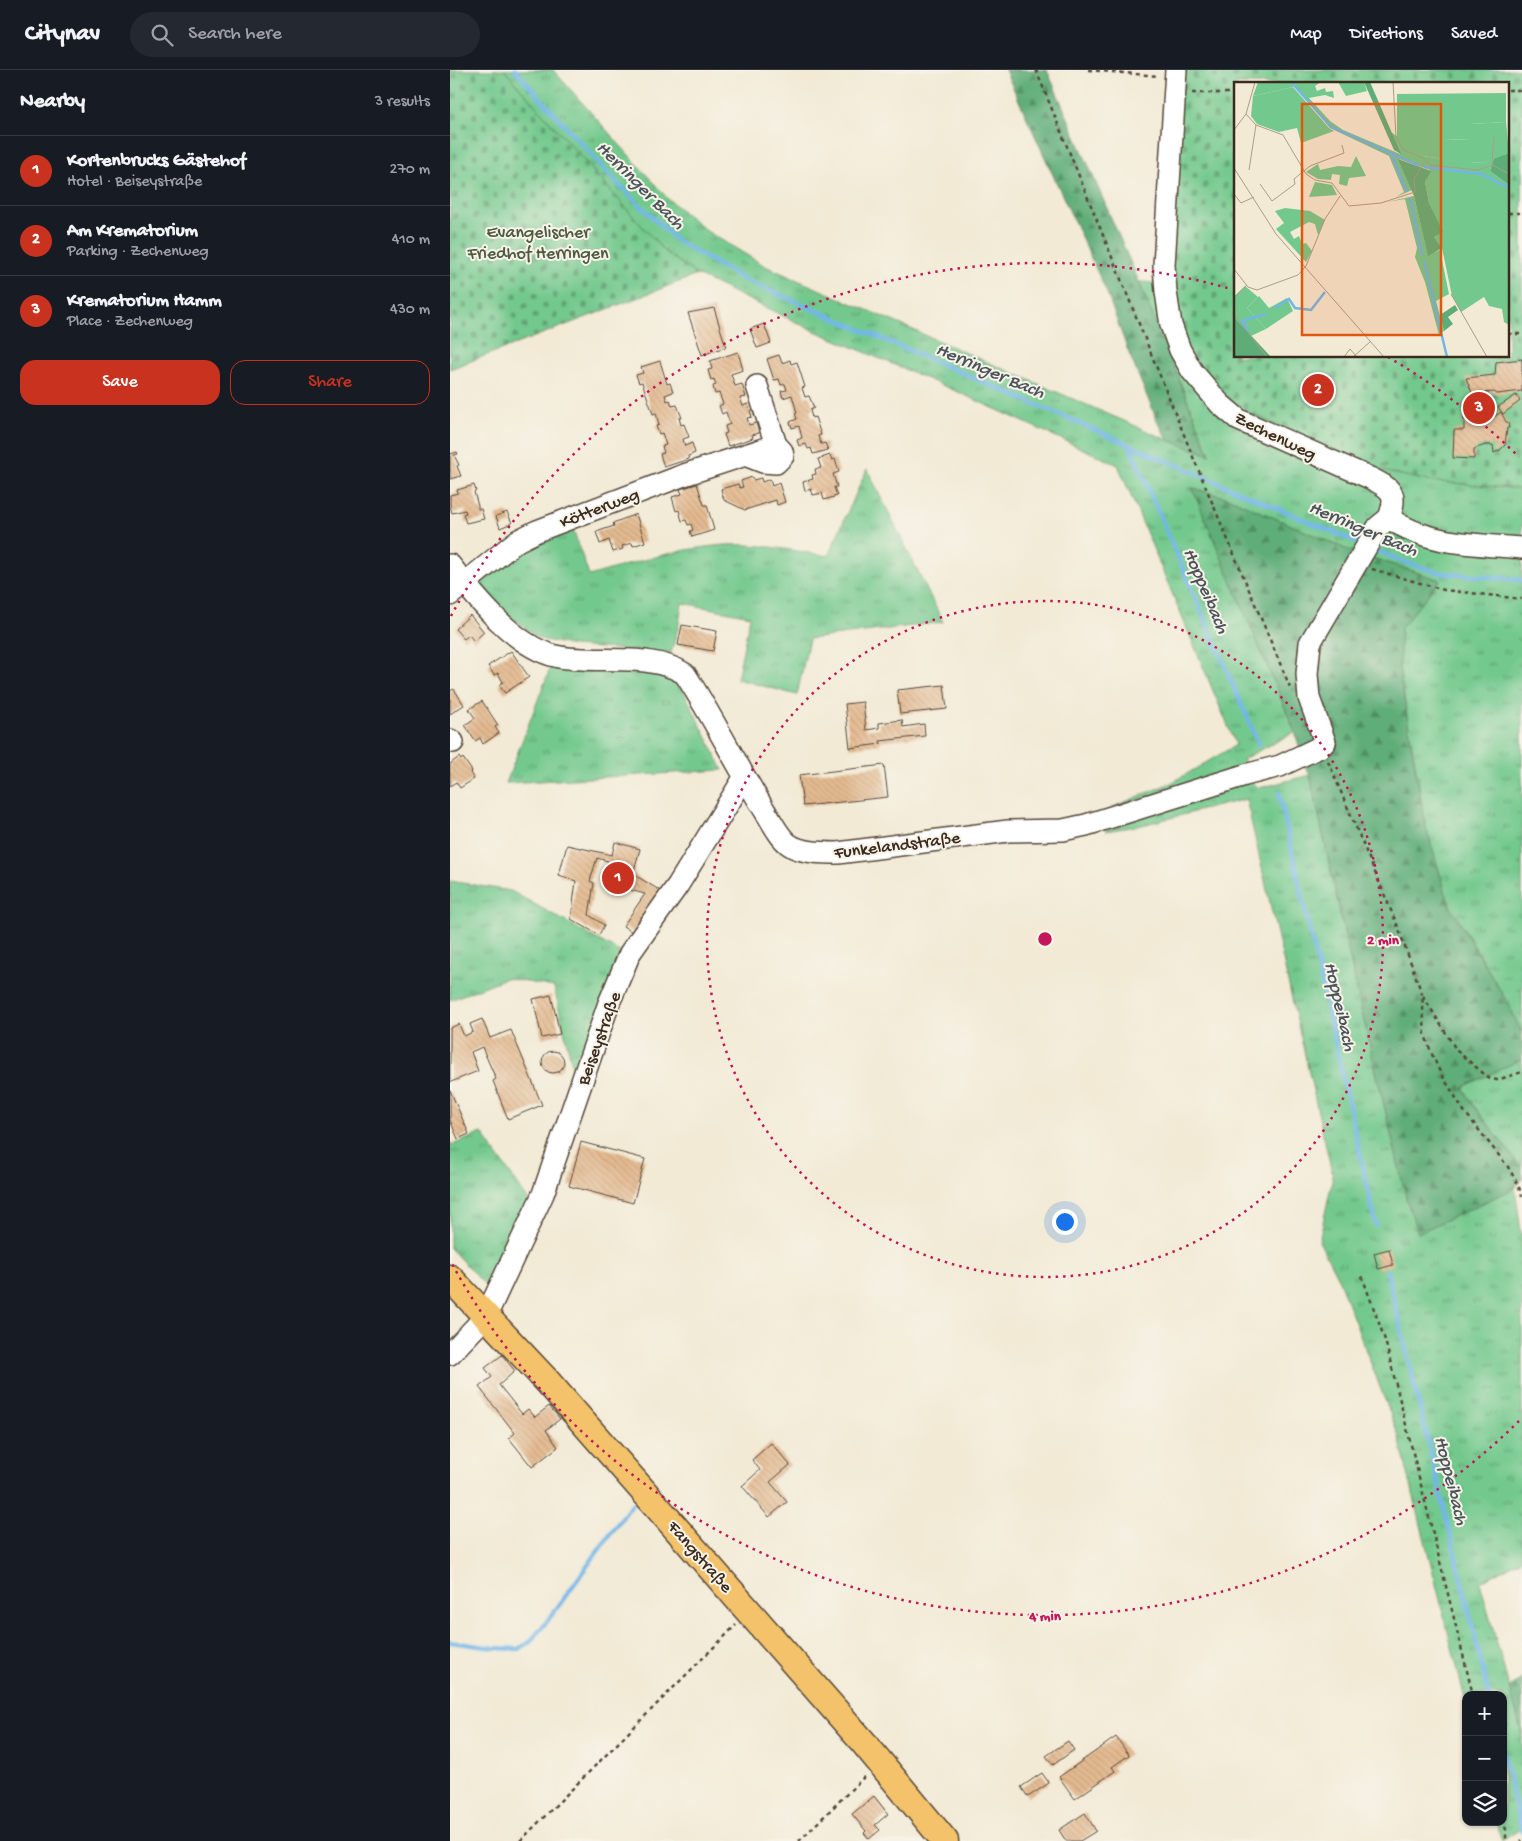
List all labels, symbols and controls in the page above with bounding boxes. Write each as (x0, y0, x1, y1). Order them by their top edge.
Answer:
search box (130, 12, 480, 57)
text: Citynav (25, 20, 100, 49)
icon: search (148, 21, 176, 49)
text: Search here (188, 23, 282, 46)
text: Map (1290, 24, 1322, 45)
text: Directions (1350, 24, 1423, 45)
text: Saved (1451, 24, 1497, 45)
inset map (1234, 82, 1510, 358)
text: Nearby (20, 90, 85, 115)
text: 3 results (375, 93, 430, 112)
water label: Herringer Bach (590, 137, 689, 236)
text: Kortenbrucks Gästehof (67, 150, 246, 173)
text: 1 (33, 161, 39, 180)
text: 270 m (390, 161, 430, 180)
text: Hotel · Beiseystraße (67, 173, 202, 192)
text: Am Krematorium (67, 220, 198, 243)
park label: Evangelischer Friedhof Herringen (467, 223, 609, 265)
text: 2 (32, 231, 40, 250)
text: 410 m (392, 231, 430, 250)
text: Parking · Zechenweg (67, 243, 209, 262)
text: Krematorium Hamm (67, 290, 222, 313)
text: 3 (32, 301, 40, 320)
text: 430 m (390, 301, 430, 320)
text: Place · Zechenweg (67, 313, 193, 332)
water label: Herringer Bach (932, 339, 1048, 406)
button: Save (20, 360, 220, 405)
button: Share (230, 360, 430, 405)
pin: 2 (1302, 371, 1334, 409)
pin: 3 (1463, 389, 1495, 427)
street label: Zechenweg (1231, 409, 1319, 466)
street label: Kötterweg (557, 485, 642, 534)
water label: Herringer Bach (1305, 497, 1421, 564)
water label: Hoppeibach (1176, 545, 1233, 638)
street label: Funkelandstraße (832, 828, 962, 865)
pin: 1 (602, 859, 634, 897)
centre of rings (1036, 930, 1054, 948)
text: 2 min (1367, 932, 1400, 950)
water label: Hoppeibach (1317, 960, 1360, 1054)
street label: Beiseystraße (573, 989, 627, 1089)
your location (1052, 1209, 1078, 1235)
water label: Hoppeibach (1427, 1434, 1472, 1528)
street label: Fangstraße (661, 1517, 737, 1598)
text: 4 min (1028, 1608, 1062, 1626)
map controls (1462, 1691, 1507, 1826)
button: + (1462, 1691, 1507, 1736)
button: − (1462, 1736, 1507, 1781)
button: layers (1462, 1781, 1507, 1826)

